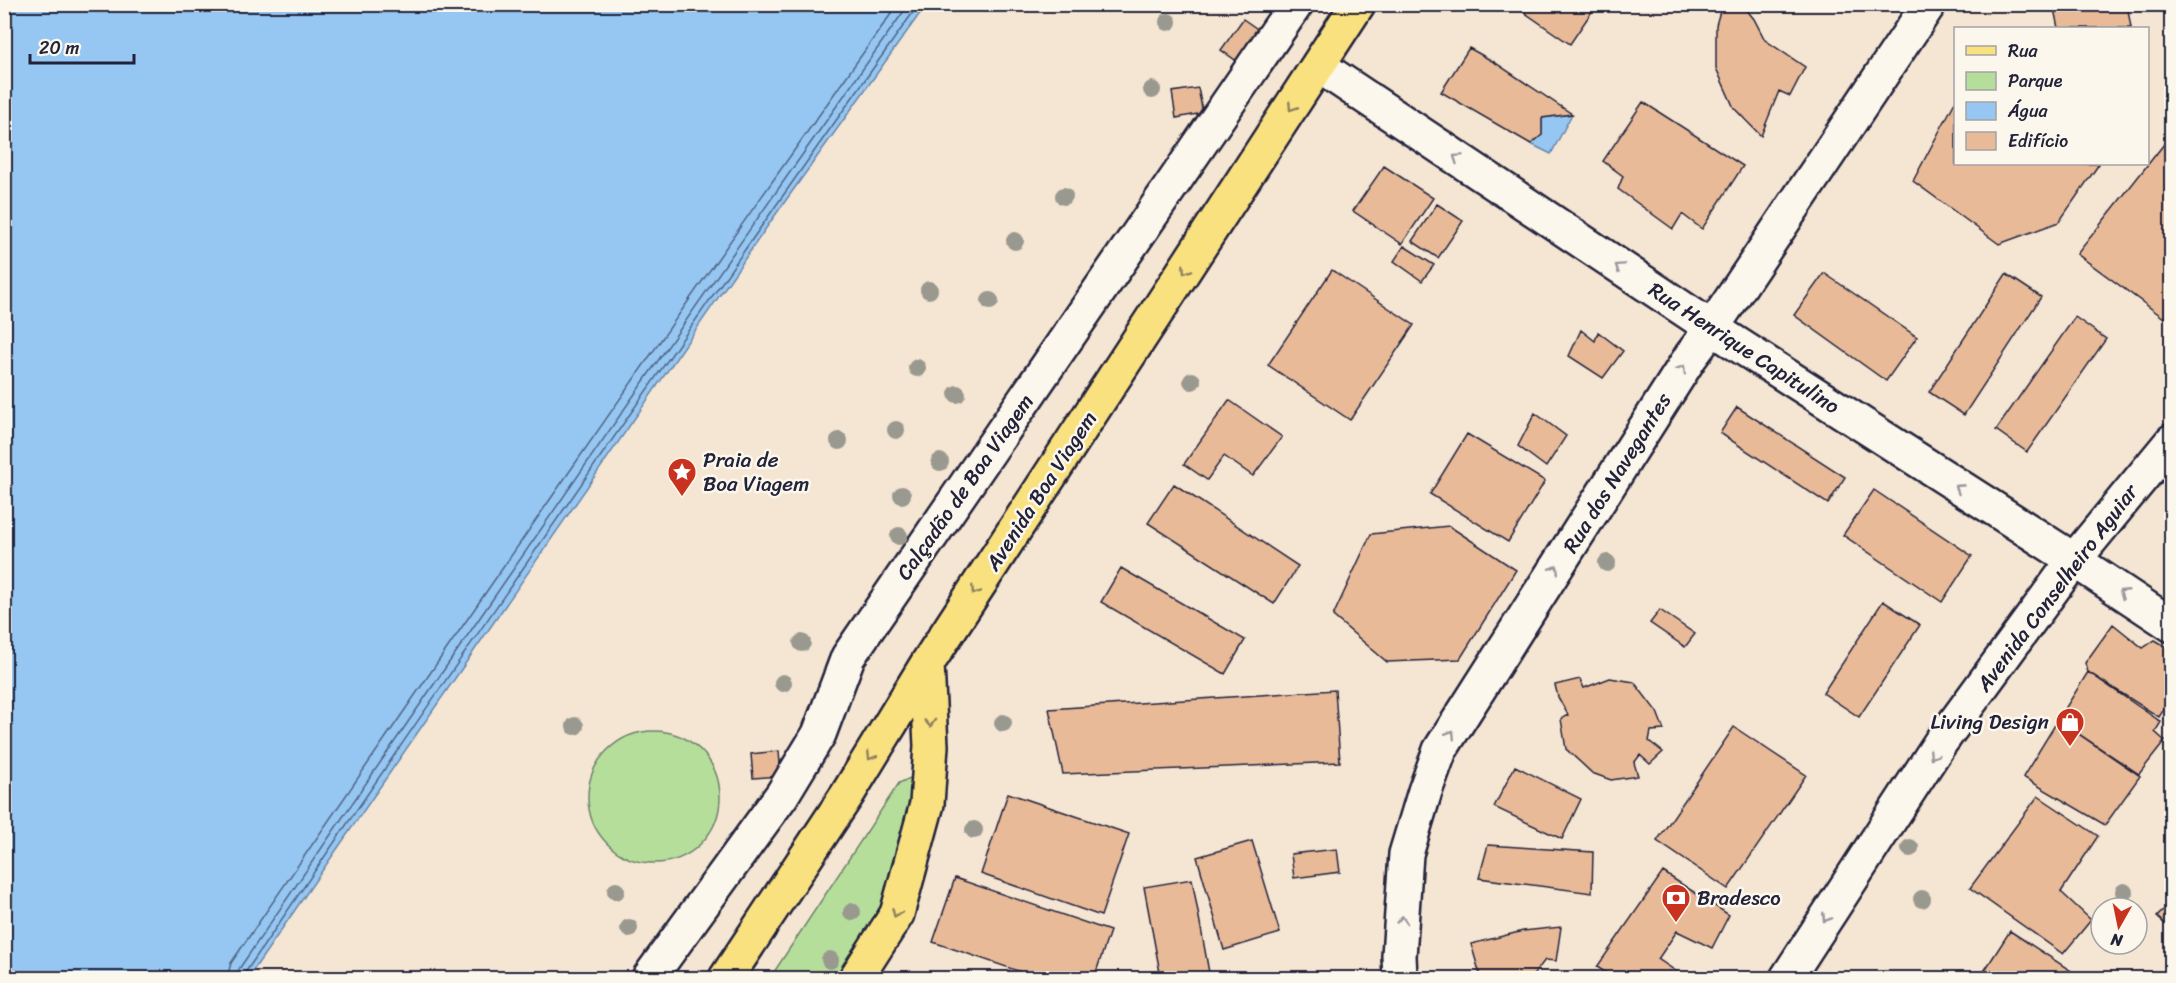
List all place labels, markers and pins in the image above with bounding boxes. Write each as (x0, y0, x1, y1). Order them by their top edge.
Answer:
place label: Praia de Boa Viagem (703, 441, 809, 503)
place icon: Praia de Boa Viagem (666, 456, 698, 498)
place label: Living Design (1930, 703, 2049, 741)
shop icon: Living Design (2054, 706, 2086, 748)
place label: Bradesco (1697, 879, 1781, 917)
bank icon: Bradesco (1660, 882, 1692, 924)

